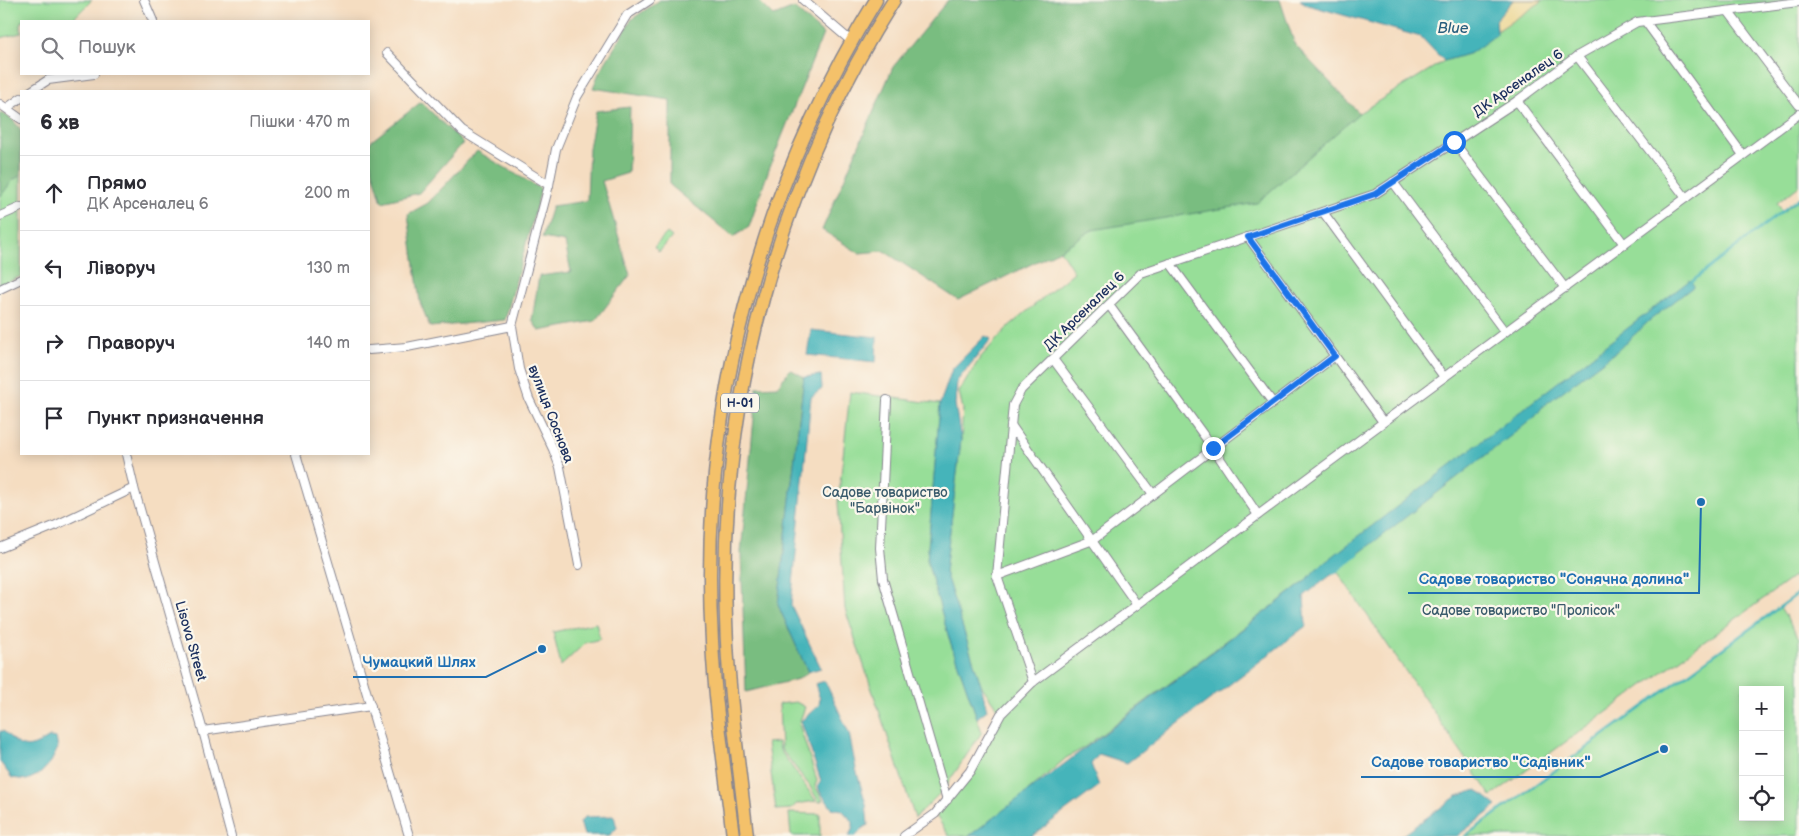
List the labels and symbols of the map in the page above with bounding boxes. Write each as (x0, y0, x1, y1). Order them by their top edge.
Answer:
water label: Blue (1438, 19, 1469, 38)
street label: ДК Арсеналец 6 (1470, 45, 1567, 120)
route start (1443, 131, 1466, 154)
street label: ДК Арсеналец 6 (1040, 268, 1128, 354)
street label: вулиця Соснова (524, 362, 578, 466)
road number: Н-01 (721, 393, 759, 412)
route end (1202, 437, 1225, 460)
park label: Садове товариство "Барвінок" (822, 484, 948, 517)
callout: Садове товариство "Сонячна долина" (1408, 563, 1699, 593)
text: Садове товариство "Сонячна долина" (1419, 570, 1689, 589)
street label: Lisova Street (171, 599, 211, 684)
park label: Садове товариство "Пролісок" (1422, 602, 1620, 619)
callout: Чумацкий Шлях (353, 647, 486, 677)
text: Чумацкий Шлях (362, 653, 476, 672)
callout: Садове товариство "Садівник" (1361, 747, 1600, 777)
text: Садове товариство "Садівник" (1371, 753, 1591, 772)

